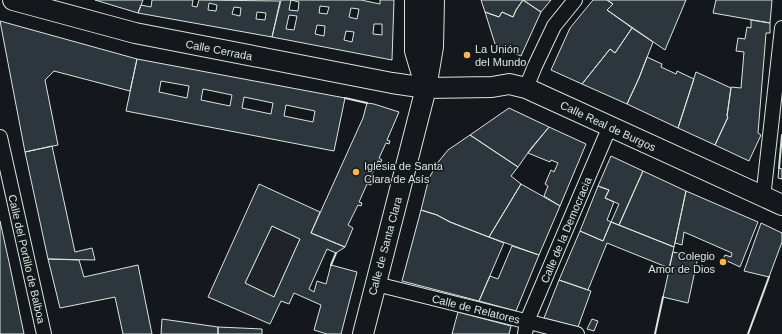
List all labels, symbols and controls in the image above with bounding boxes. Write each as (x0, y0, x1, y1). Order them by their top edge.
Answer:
street label: Calle Cerrada (185, 38, 254, 63)
place label: La Unión del Mundo (475, 43, 526, 68)
marker: La Unión del Mundo (462, 50, 472, 60)
street label: Calle Real de Burgos (558, 99, 658, 154)
place label: Iglesia de Santa Clara de Asís (364, 160, 444, 185)
marker: Iglesia de Santa Clara de Asís (351, 167, 361, 177)
street label: Calle de la Democracia (538, 175, 594, 285)
street label: Calle del Portillo de Balboa (6, 193, 48, 326)
street label: Calle de Santa Clara (366, 195, 404, 297)
place label: Colegio Amor de Dios (648, 250, 715, 275)
marker: Colegio Amor de Dios (718, 257, 728, 267)
street label: Calle de Relatores (431, 292, 522, 326)

